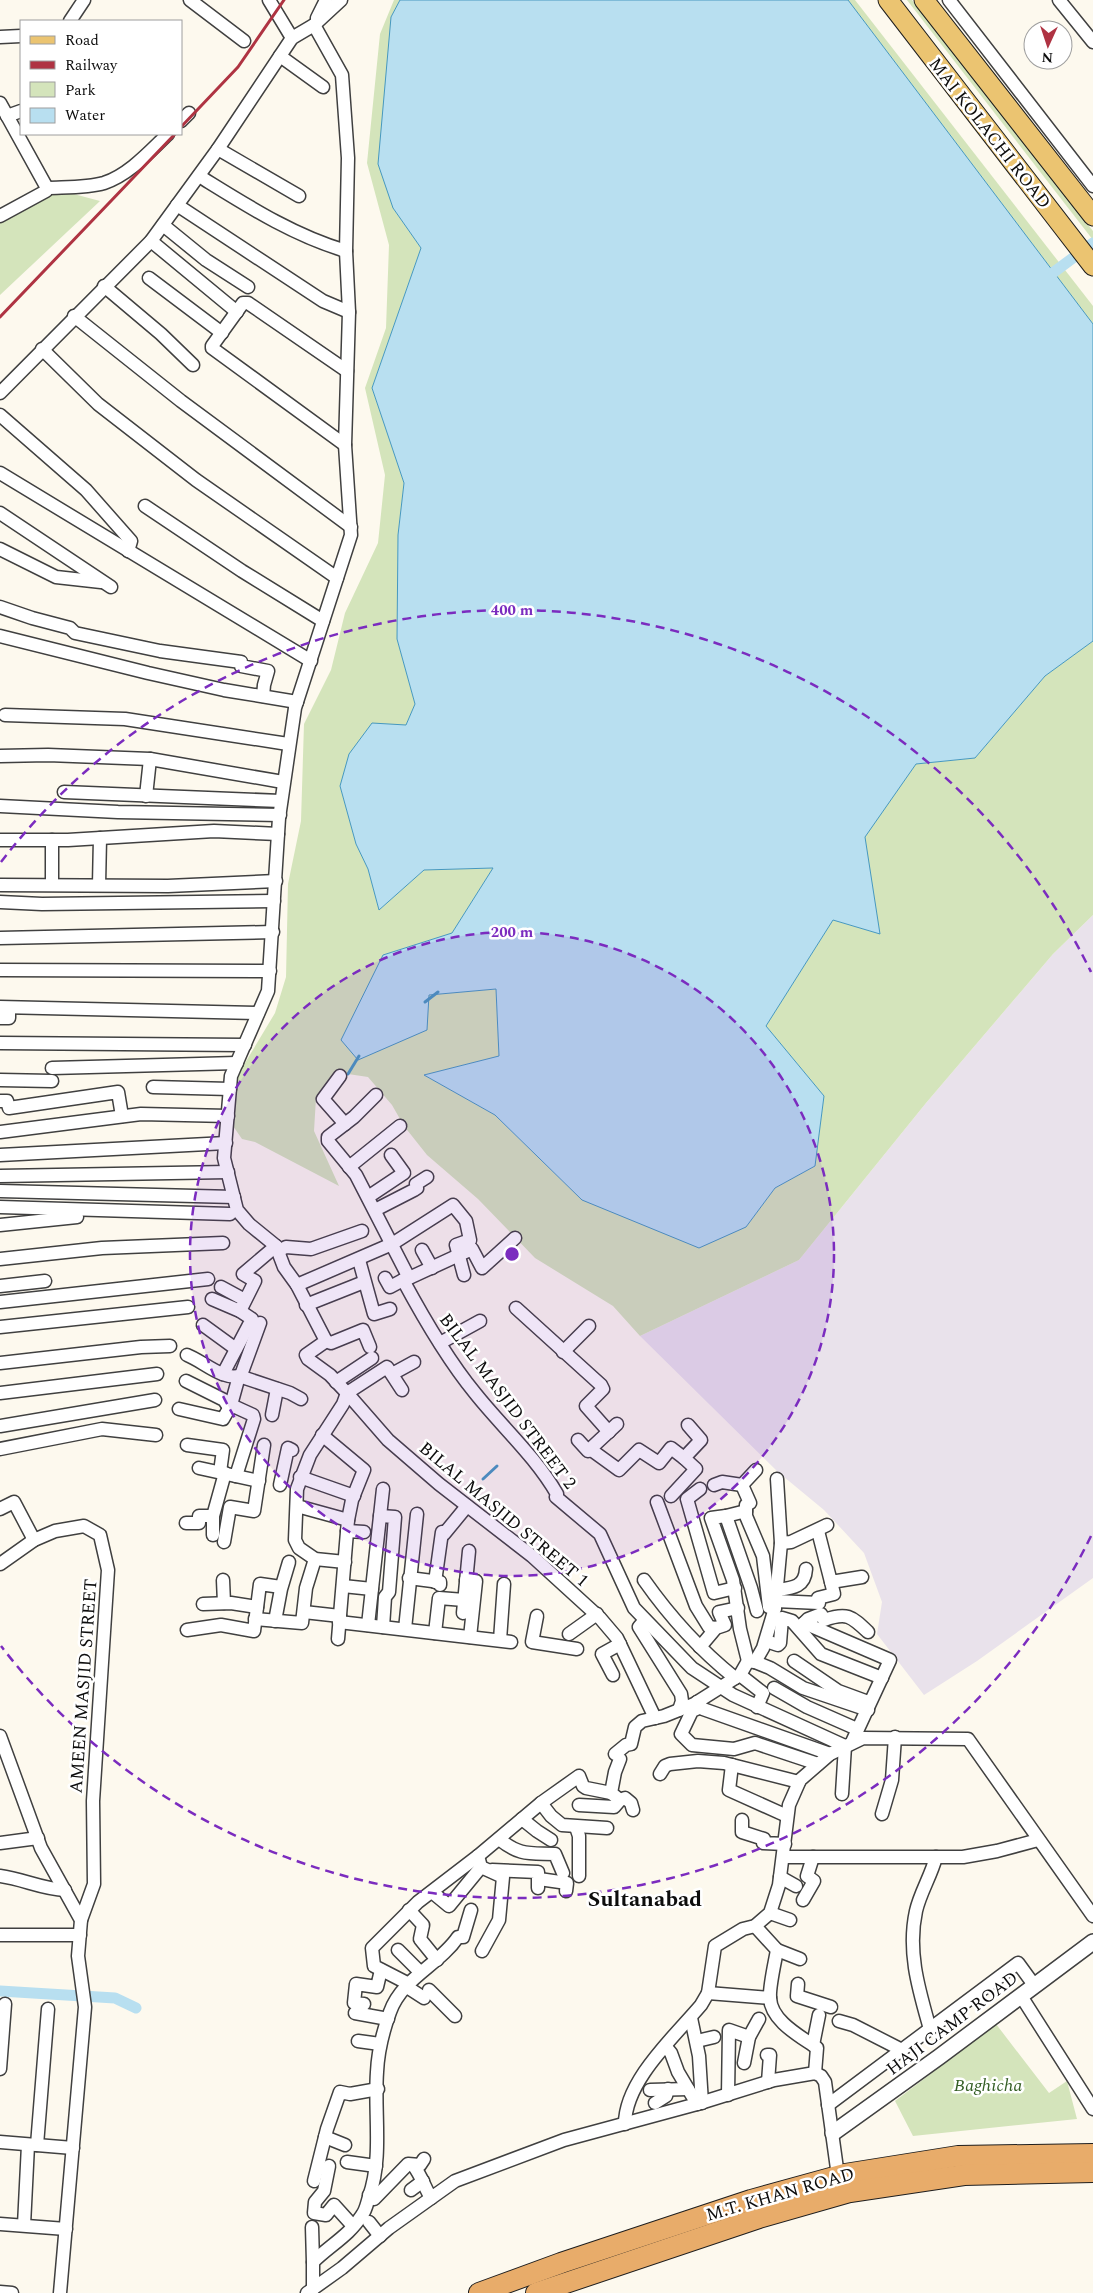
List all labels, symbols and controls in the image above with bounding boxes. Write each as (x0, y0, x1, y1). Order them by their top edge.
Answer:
legend (20, 20, 182, 135)
north arrow (1023, 20, 1073, 70)
text: Road (65, 29, 99, 52)
text: N (1041, 47, 1054, 68)
street label: MAI KOLACHI ROAD (922, 52, 1057, 215)
text: Railway (65, 54, 118, 77)
text: Park (65, 79, 96, 102)
text: Water (65, 104, 105, 127)
text: 400 m (491, 599, 534, 622)
text: 200 m (491, 921, 534, 944)
centre of rings (503, 1245, 521, 1263)
street label: BILAL MASJID STREET 2 (432, 1307, 583, 1495)
street label: BILAL MASJID STREET 1 (413, 1435, 595, 1594)
street label: AMEEN MASJID STREET (63, 1578, 104, 1794)
district label: Sultanabad (588, 1883, 702, 1916)
street label: HAJI CAMP ROAD (881, 1965, 1024, 2082)
park label: Baghicha (954, 2072, 1022, 2099)
street label: M.T. KHAN ROAD (703, 2160, 858, 2229)

